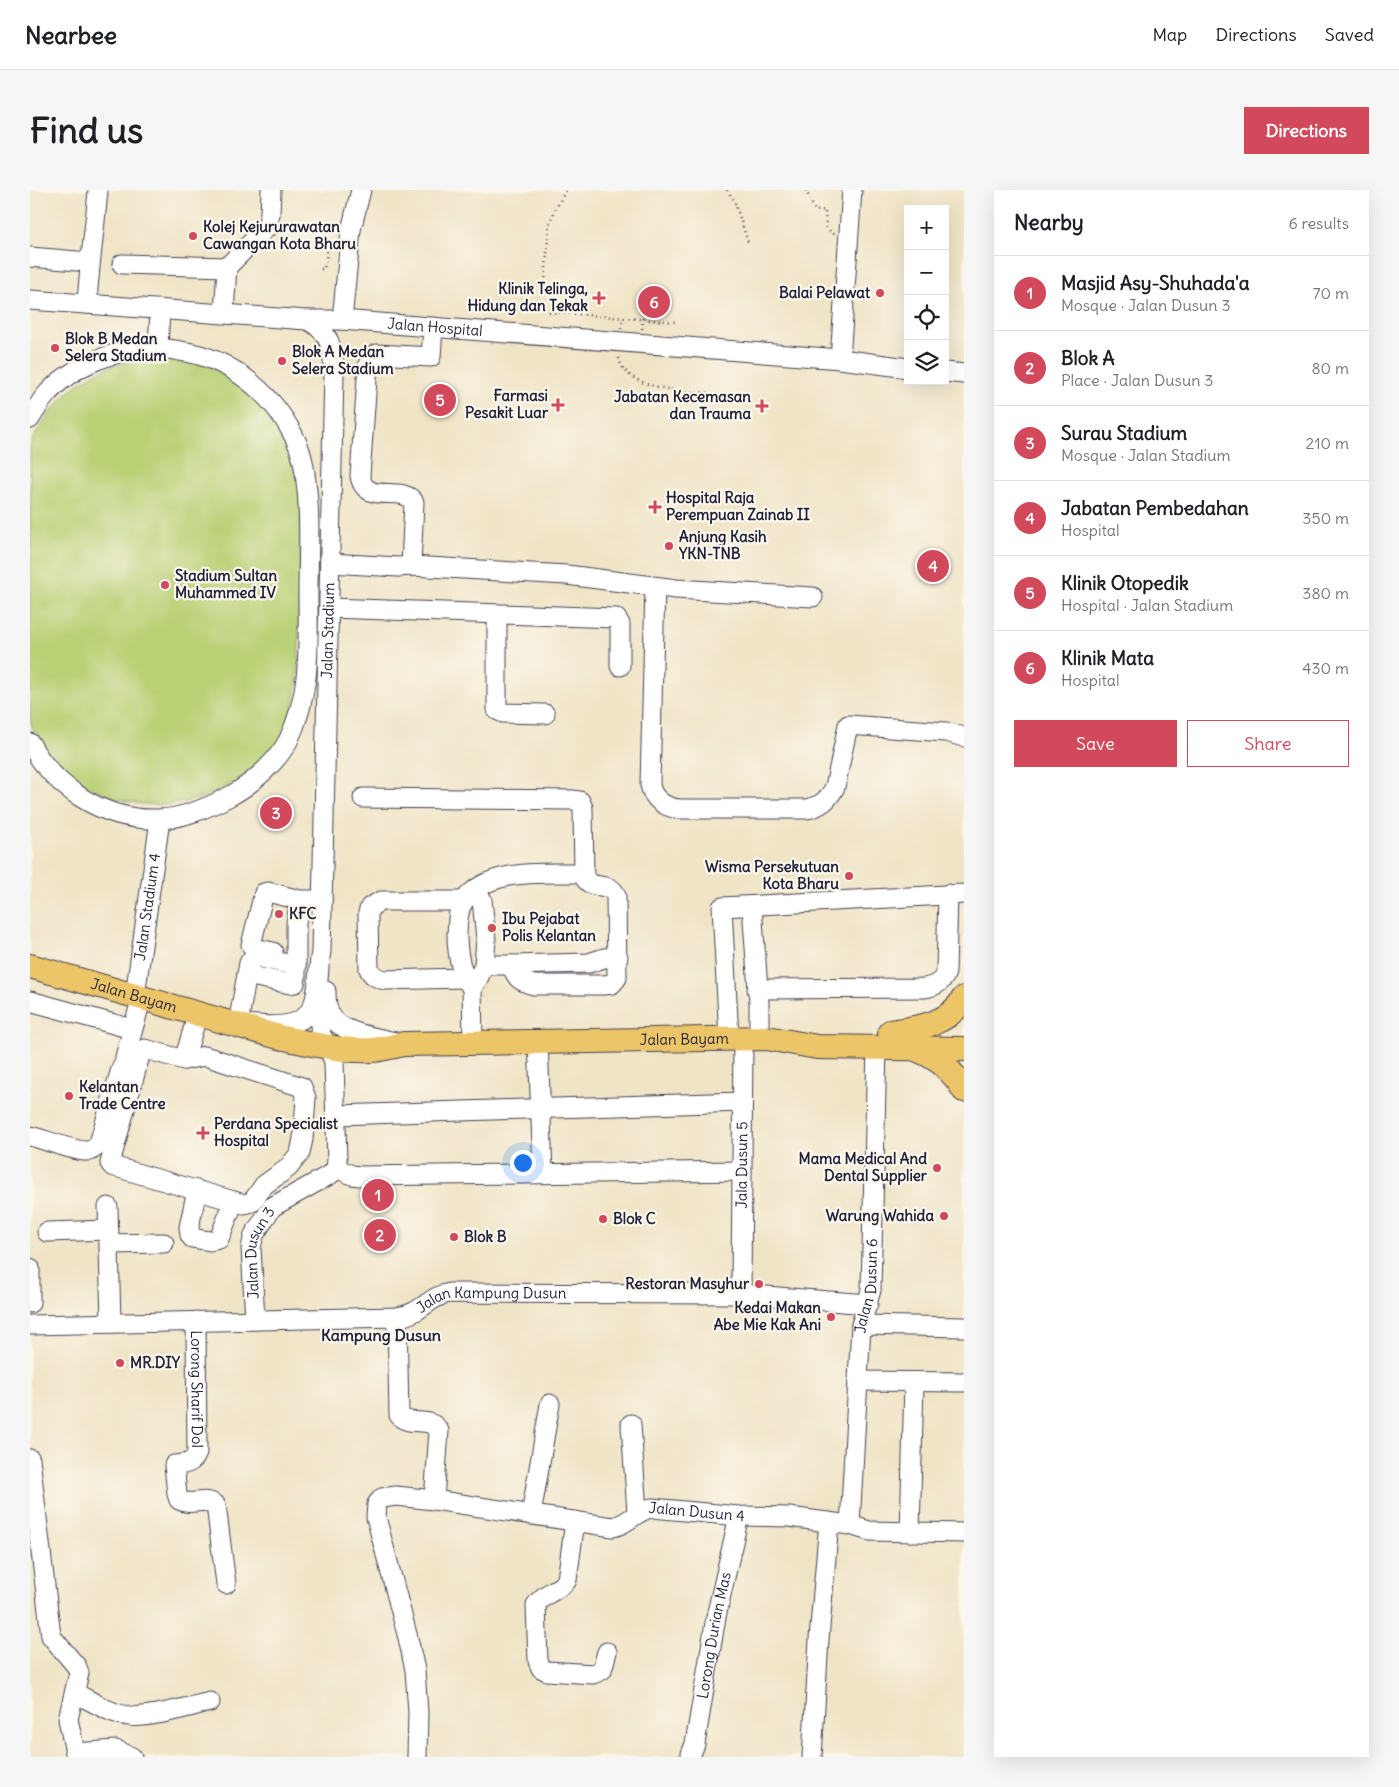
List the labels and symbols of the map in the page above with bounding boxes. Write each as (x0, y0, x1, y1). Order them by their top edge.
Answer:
place label: Kolej Kejururawatan Cawangan Kota Bharu (203, 217, 356, 254)
marker: Kolej Kejururawatan Cawangan Kota Bharu (187, 230, 199, 242)
place label: Klinik Telinga, Hidung dan Tekak (467, 279, 588, 316)
pin: 6 (638, 283, 670, 321)
place label: Balai Pelawat (779, 283, 871, 302)
marker: Balai Pelawat (874, 287, 886, 299)
marker: Klinik Telinga, Hidung dan Tekak (592, 291, 606, 305)
street label: Jalan Hospital (387, 314, 483, 340)
place label: Blok B Medan Selera Stadium (65, 329, 167, 365)
marker: Blok B Medan Selera Stadium (49, 342, 61, 354)
place label: Blok A Medan Selera Stadium (292, 342, 394, 378)
marker: Blok A Medan Selera Stadium (276, 355, 288, 367)
pin: 5 (424, 381, 456, 419)
place label: Farmasi Pesakit Luar (465, 386, 549, 422)
place label: Jabatan Kecemasan dan Trauma (614, 387, 751, 423)
marker: Farmasi Pesakit Luar (552, 399, 564, 411)
marker: Jabatan Kecemasan dan Trauma (755, 399, 769, 413)
place label: Hospital Raja Perempuan Zainab II (666, 488, 810, 525)
marker: Hospital Raja Perempuan Zainab II (648, 500, 662, 514)
place label: Anjung Kasih YKN-TNB (678, 527, 767, 563)
marker: Anjung Kasih YKN-TNB (663, 540, 675, 552)
pin: 4 (917, 547, 949, 585)
place label: Stadium Sultan Muhammed IV (175, 566, 277, 602)
marker: Stadium Sultan Muhammed IV (159, 579, 171, 591)
street label: Jalan Stadium (317, 582, 338, 679)
pin: 3 (260, 794, 292, 832)
street label: Jalan Stadium 4 (130, 851, 164, 962)
place label: Wisma Persekutuan Kota Bharu (705, 857, 839, 893)
marker: Wisma Persekutuan Kota Bharu (843, 870, 855, 882)
place label: KFC (289, 904, 317, 923)
marker: KFC (273, 908, 285, 920)
place label: Ibu Pejabat Polis Kelantan (502, 909, 596, 945)
marker: Ibu Pejabat Polis Kelantan (486, 922, 498, 934)
street label: Jalan Bayam (89, 974, 179, 1016)
street label: Jalan Bayam (640, 1029, 729, 1049)
place label: Kelantan Trade Centre (79, 1077, 166, 1113)
marker: Kelantan Trade Centre (63, 1090, 75, 1102)
place label: Perdana Specialist Hospital (214, 1114, 339, 1151)
street label: Jala Dusun 5 (732, 1121, 751, 1209)
marker: Perdana Specialist Hospital (196, 1126, 210, 1140)
place label: Mama Medical And Dental Supplier (799, 1149, 928, 1186)
your location (510, 1150, 536, 1176)
marker: Mama Medical And Dental Supplier (931, 1162, 943, 1174)
pin: 1 (362, 1176, 394, 1214)
street label: Jalan Dusun 3 (241, 1203, 279, 1300)
place label: Warung Wahida (826, 1206, 934, 1226)
place label: Blok C (613, 1209, 656, 1228)
marker: Warung Wahida (938, 1210, 950, 1222)
marker: Blok C (597, 1213, 609, 1225)
pin: 2 (364, 1216, 396, 1254)
place label: Blok B (464, 1227, 507, 1246)
marker: Blok B (448, 1231, 460, 1243)
street label: Jalan Dusun 6 (851, 1238, 881, 1334)
place label: Restoran Masyhur (625, 1274, 750, 1294)
marker: Restoran Masyhur (753, 1278, 765, 1290)
street label: Jalan Kampung Dusun (412, 1283, 567, 1317)
place label: Kedai Makan Abe Mie Kak Ani (714, 1298, 821, 1334)
marker: Kedai Makan Abe Mie Kak Ani (825, 1311, 837, 1323)
district label: Kampung Dusun (321, 1325, 441, 1346)
street label: Lorong Sharif Dol (187, 1330, 207, 1448)
place label: MR.DIY (130, 1353, 181, 1372)
marker: MR.DIY (114, 1357, 126, 1369)
street label: Jalan Dusun 4 (648, 1498, 745, 1525)
street label: Lorong Durian Mas (693, 1570, 735, 1700)

